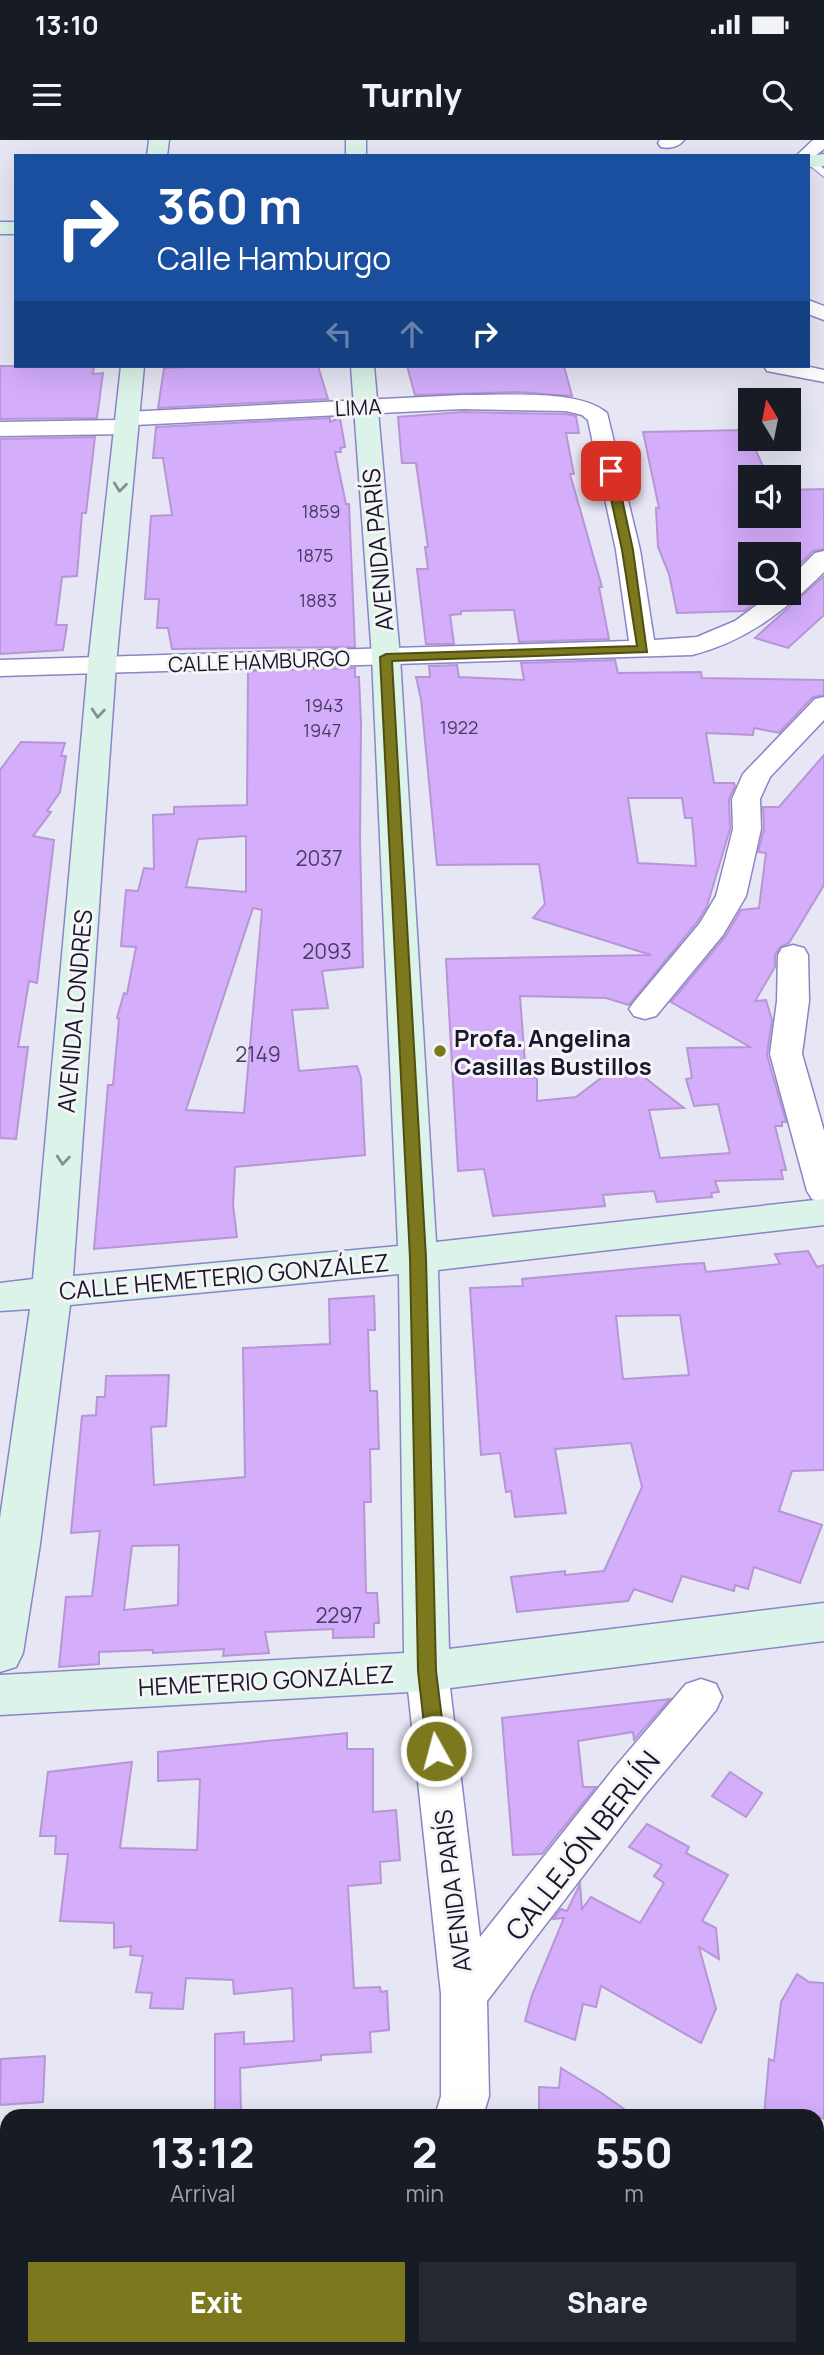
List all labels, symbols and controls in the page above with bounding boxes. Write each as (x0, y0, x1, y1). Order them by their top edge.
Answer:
text: 13:10 (35, 7, 99, 43)
text: Turnly (362, 73, 462, 117)
icon: menu (28, 76, 66, 114)
icon: search (758, 76, 796, 114)
text: 360 m (157, 172, 302, 239)
icon: right (42, 182, 133, 273)
text: Calle Hamburgo (157, 236, 391, 280)
icon: left (320, 315, 358, 353)
icon: ahead (393, 315, 431, 353)
icon: right (466, 315, 504, 353)
north arrow (738, 388, 802, 452)
map controls (738, 388, 801, 605)
street label: LIMA (334, 392, 382, 422)
pin (581, 441, 641, 501)
icon: arrive (592, 452, 630, 490)
button: sound (738, 465, 801, 528)
street label: AVENIDA PARÍS (353, 467, 401, 633)
one-way arrow (112, 481, 127, 493)
house number: 1859 (301, 499, 341, 523)
button: search (738, 542, 801, 605)
house number: 1875 (297, 543, 333, 567)
house number: 1883 (299, 588, 337, 612)
street label: CALLE HAMBURGO (168, 644, 350, 678)
house number: 1943 (305, 693, 343, 717)
one-way arrow (91, 708, 106, 719)
house number: 1922 (440, 715, 478, 739)
house number: 1947 (303, 718, 341, 742)
house number: 2037 (296, 844, 342, 872)
street label: AVENIDA LONDRES (49, 908, 99, 1114)
house number: 2093 (302, 937, 352, 965)
place label: Profa. Angelina Casillas Bustillos (454, 1021, 652, 1082)
house number: 2149 (235, 1040, 281, 1068)
marker: Profa. Angelina Casillas Bustillos (432, 1043, 448, 1059)
one-way arrow (55, 1155, 70, 1166)
street label: CALLE HEMETERIO GONZÁLEZ (58, 1245, 390, 1307)
house number: 2297 (315, 1601, 363, 1629)
street label: HEMETERIO GONZÁLEZ (137, 1657, 395, 1703)
position arrow (399, 1714, 473, 1788)
street label: CALLEJÓN BERLÍN (496, 1742, 668, 1948)
street label: AVENIDA PARÍS (426, 1808, 478, 1974)
text: 13:12 (151, 2123, 254, 2181)
text: 2 (412, 2123, 437, 2181)
text: 550 (595, 2123, 673, 2181)
text: Arrival (170, 2177, 236, 2209)
text: min (405, 2177, 444, 2209)
text: m (624, 2177, 644, 2209)
button: Exit (28, 2262, 405, 2342)
button: Share (419, 2262, 796, 2342)

